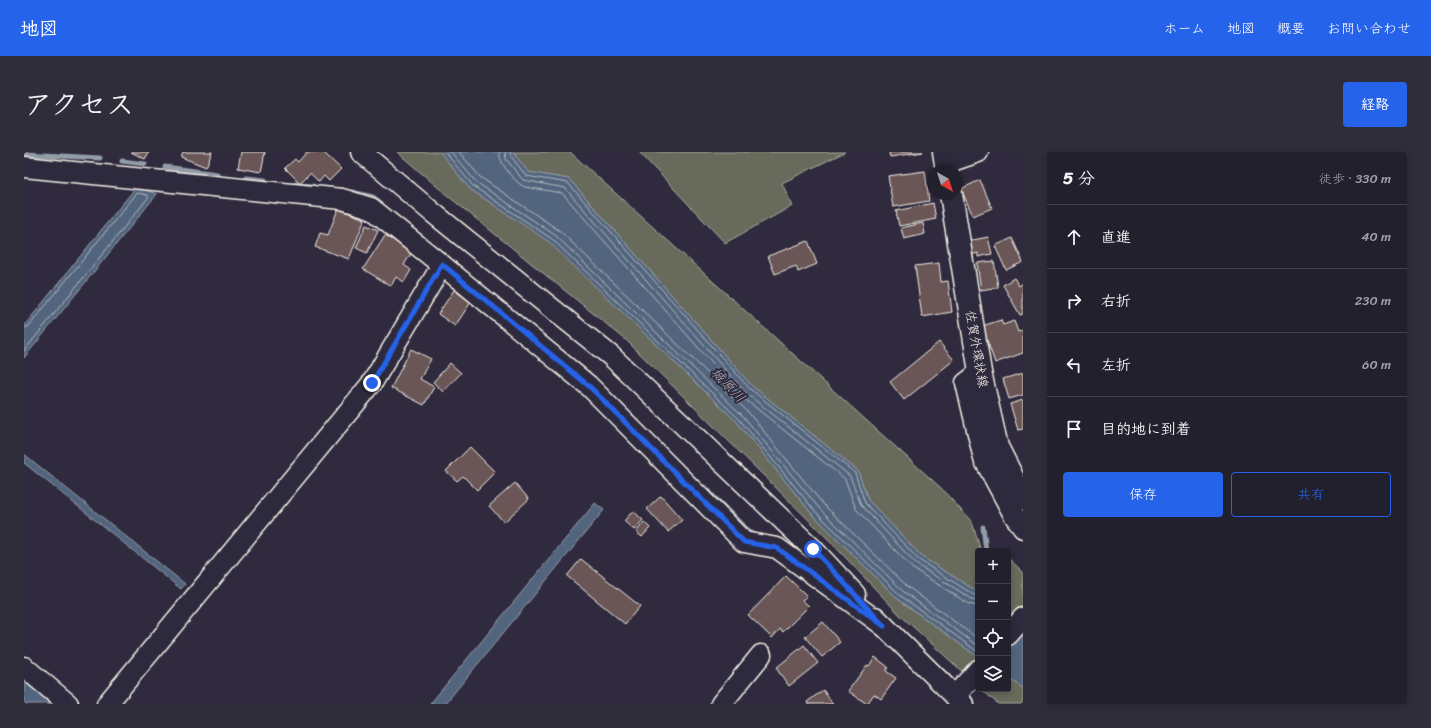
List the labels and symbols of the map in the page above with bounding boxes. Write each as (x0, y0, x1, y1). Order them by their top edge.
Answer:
north arrow (927, 164, 963, 200)
street label: 佐賀外環状線 (959, 309, 995, 390)
water label: 城原川 (704, 361, 752, 409)
route end (363, 374, 381, 392)
route start (804, 540, 822, 558)

